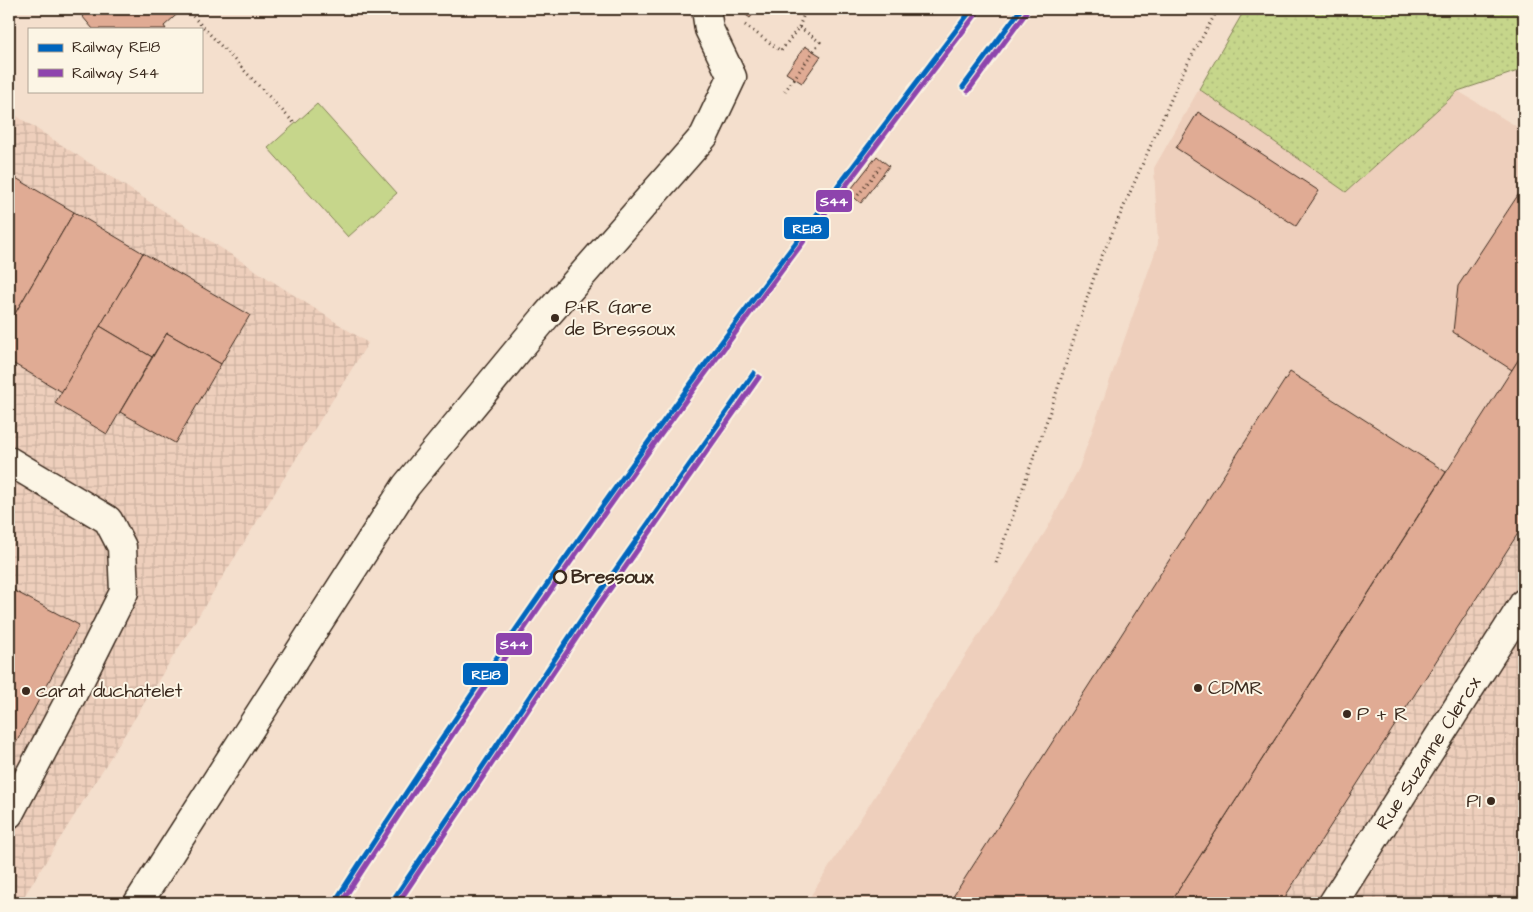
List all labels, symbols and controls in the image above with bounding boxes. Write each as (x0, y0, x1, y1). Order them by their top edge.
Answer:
legend (28, 28, 202, 92)
text: Railway RE18 (72, 37, 160, 59)
text: Railway S44 (72, 63, 159, 85)
line badge: S44 (815, 189, 853, 213)
text: S44 (819, 192, 848, 212)
line badge: RE18 (783, 216, 830, 240)
text: RE18 (792, 219, 822, 239)
place label: P+R Gare de Bressoux (565, 294, 675, 343)
marker: P+R Gare de Bressoux (549, 312, 561, 324)
place label: Bressoux (571, 564, 655, 591)
marker: Bressoux (553, 570, 567, 584)
line badge: S44 (495, 632, 533, 656)
text: S44 (499, 635, 528, 655)
line badge: RE18 (462, 662, 509, 686)
text: RE18 (471, 665, 501, 685)
street label: Rue Suzanne Clercx (1370, 671, 1488, 835)
place label: CDMR (1208, 675, 1263, 702)
place label: carat duchatelet (36, 678, 183, 705)
marker: CDMR (1192, 682, 1204, 694)
marker: carat duchatelet (20, 685, 32, 697)
place label: P + R (1357, 701, 1408, 728)
marker: P + R (1341, 708, 1353, 720)
place label: P1 (1466, 788, 1482, 815)
marker: P1 (1485, 795, 1497, 807)

